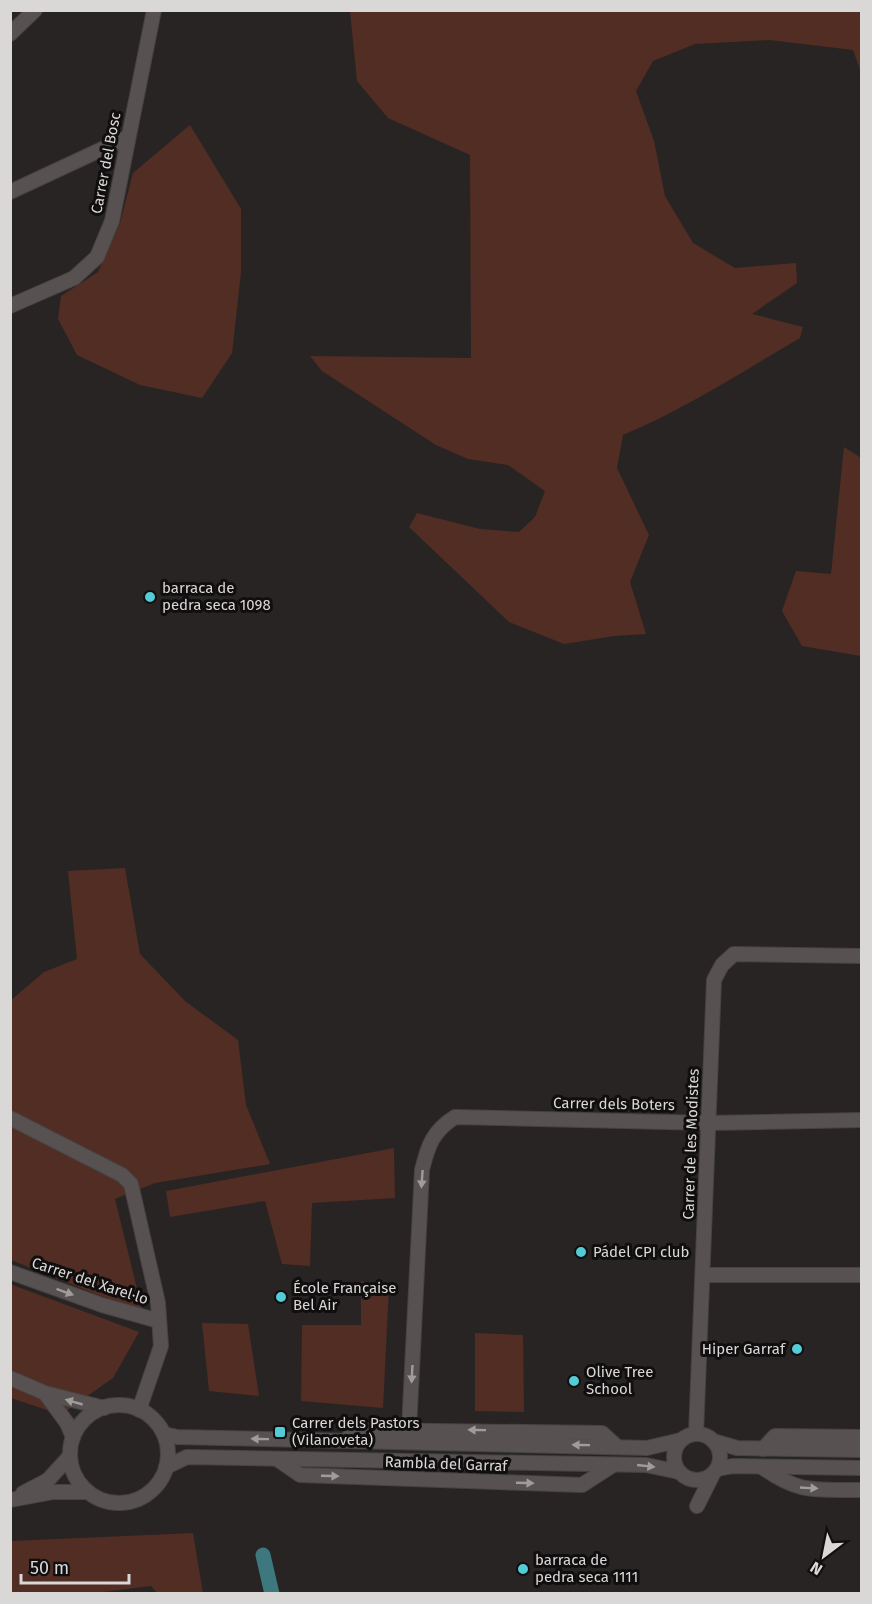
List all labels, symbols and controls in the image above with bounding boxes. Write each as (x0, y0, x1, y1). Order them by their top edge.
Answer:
street label: Carrer del Bosc (87, 111, 125, 215)
place label: barraca de pedra seca 1098 (162, 579, 271, 614)
marker: barraca de pedra seca 1098 (143, 590, 157, 604)
street label: Carrer de les Modistes (679, 1068, 703, 1220)
street label: Carrer dels Boters (553, 1094, 675, 1114)
one-way arrow (417, 1170, 427, 1189)
place label: Pádel CPI club (593, 1243, 689, 1261)
marker: Pádel CPI club (574, 1245, 588, 1259)
street label: Carrer del Xarel·lo (29, 1254, 151, 1308)
place label: École Française Bel Air (293, 1279, 396, 1314)
one-way arrow (57, 1288, 75, 1298)
marker: École Française Bel Air (274, 1290, 288, 1304)
place label: Hiper Garraf (702, 1340, 786, 1358)
marker: Hiper Garraf (790, 1342, 804, 1356)
place label: Olive Tree School (586, 1363, 653, 1398)
one-way arrow (408, 1364, 417, 1383)
marker: Olive Tree School (567, 1374, 581, 1388)
one-way arrow (65, 1397, 83, 1406)
place label: Carrer dels Pastors (Vilanoveta) (292, 1414, 419, 1449)
marker: Carrer dels Pastors (Vilanoveta) (273, 1425, 287, 1439)
one-way arrow (468, 1425, 487, 1435)
one-way arrow (251, 1434, 270, 1444)
one-way arrow (572, 1440, 591, 1450)
street label: Rambla del Garraf (384, 1453, 509, 1475)
one-way arrow (637, 1461, 656, 1471)
one-way arrow (320, 1472, 339, 1481)
one-way arrow (515, 1479, 534, 1488)
one-way arrow (799, 1484, 818, 1493)
north arrow (794, 1526, 854, 1586)
scale bar (21, 1547, 129, 1585)
place label: barraca de pedra seca 1111 (535, 1551, 638, 1586)
text: 50 m (30, 1557, 69, 1579)
text: N (807, 1557, 826, 1579)
marker: barraca de pedra seca 1111 (516, 1562, 530, 1576)

